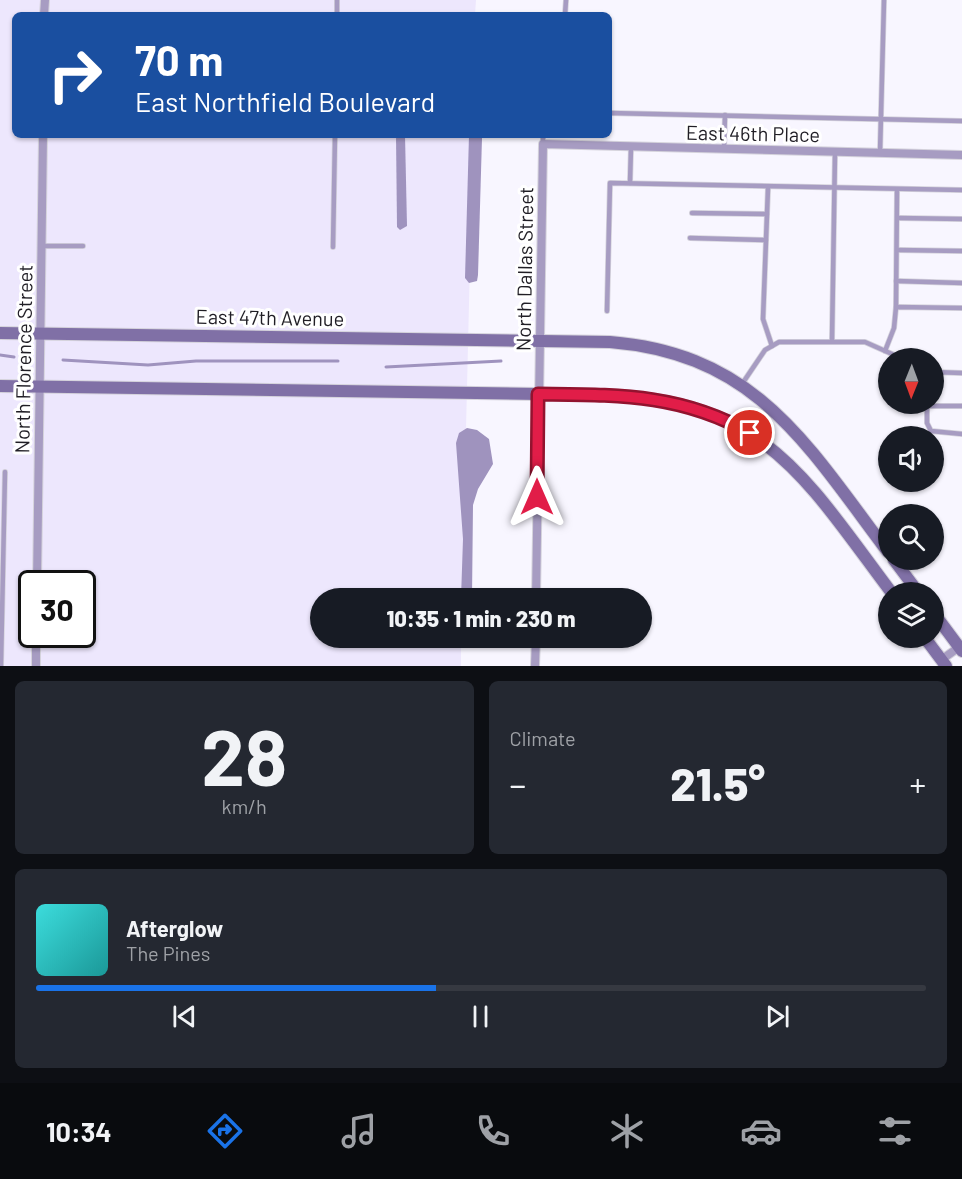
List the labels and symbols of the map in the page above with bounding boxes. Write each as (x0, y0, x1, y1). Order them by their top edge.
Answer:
street label: East 46th Place (686, 120, 820, 146)
street label: North Dallas Street (511, 187, 537, 351)
street label: North Florence Street (9, 264, 37, 454)
street label: East 47th Avenue (195, 304, 345, 330)
north arrow (878, 348, 944, 414)
pin (724, 407, 775, 458)
position arrow (505, 465, 569, 529)
speed limit sign: 30 (18, 570, 96, 648)

